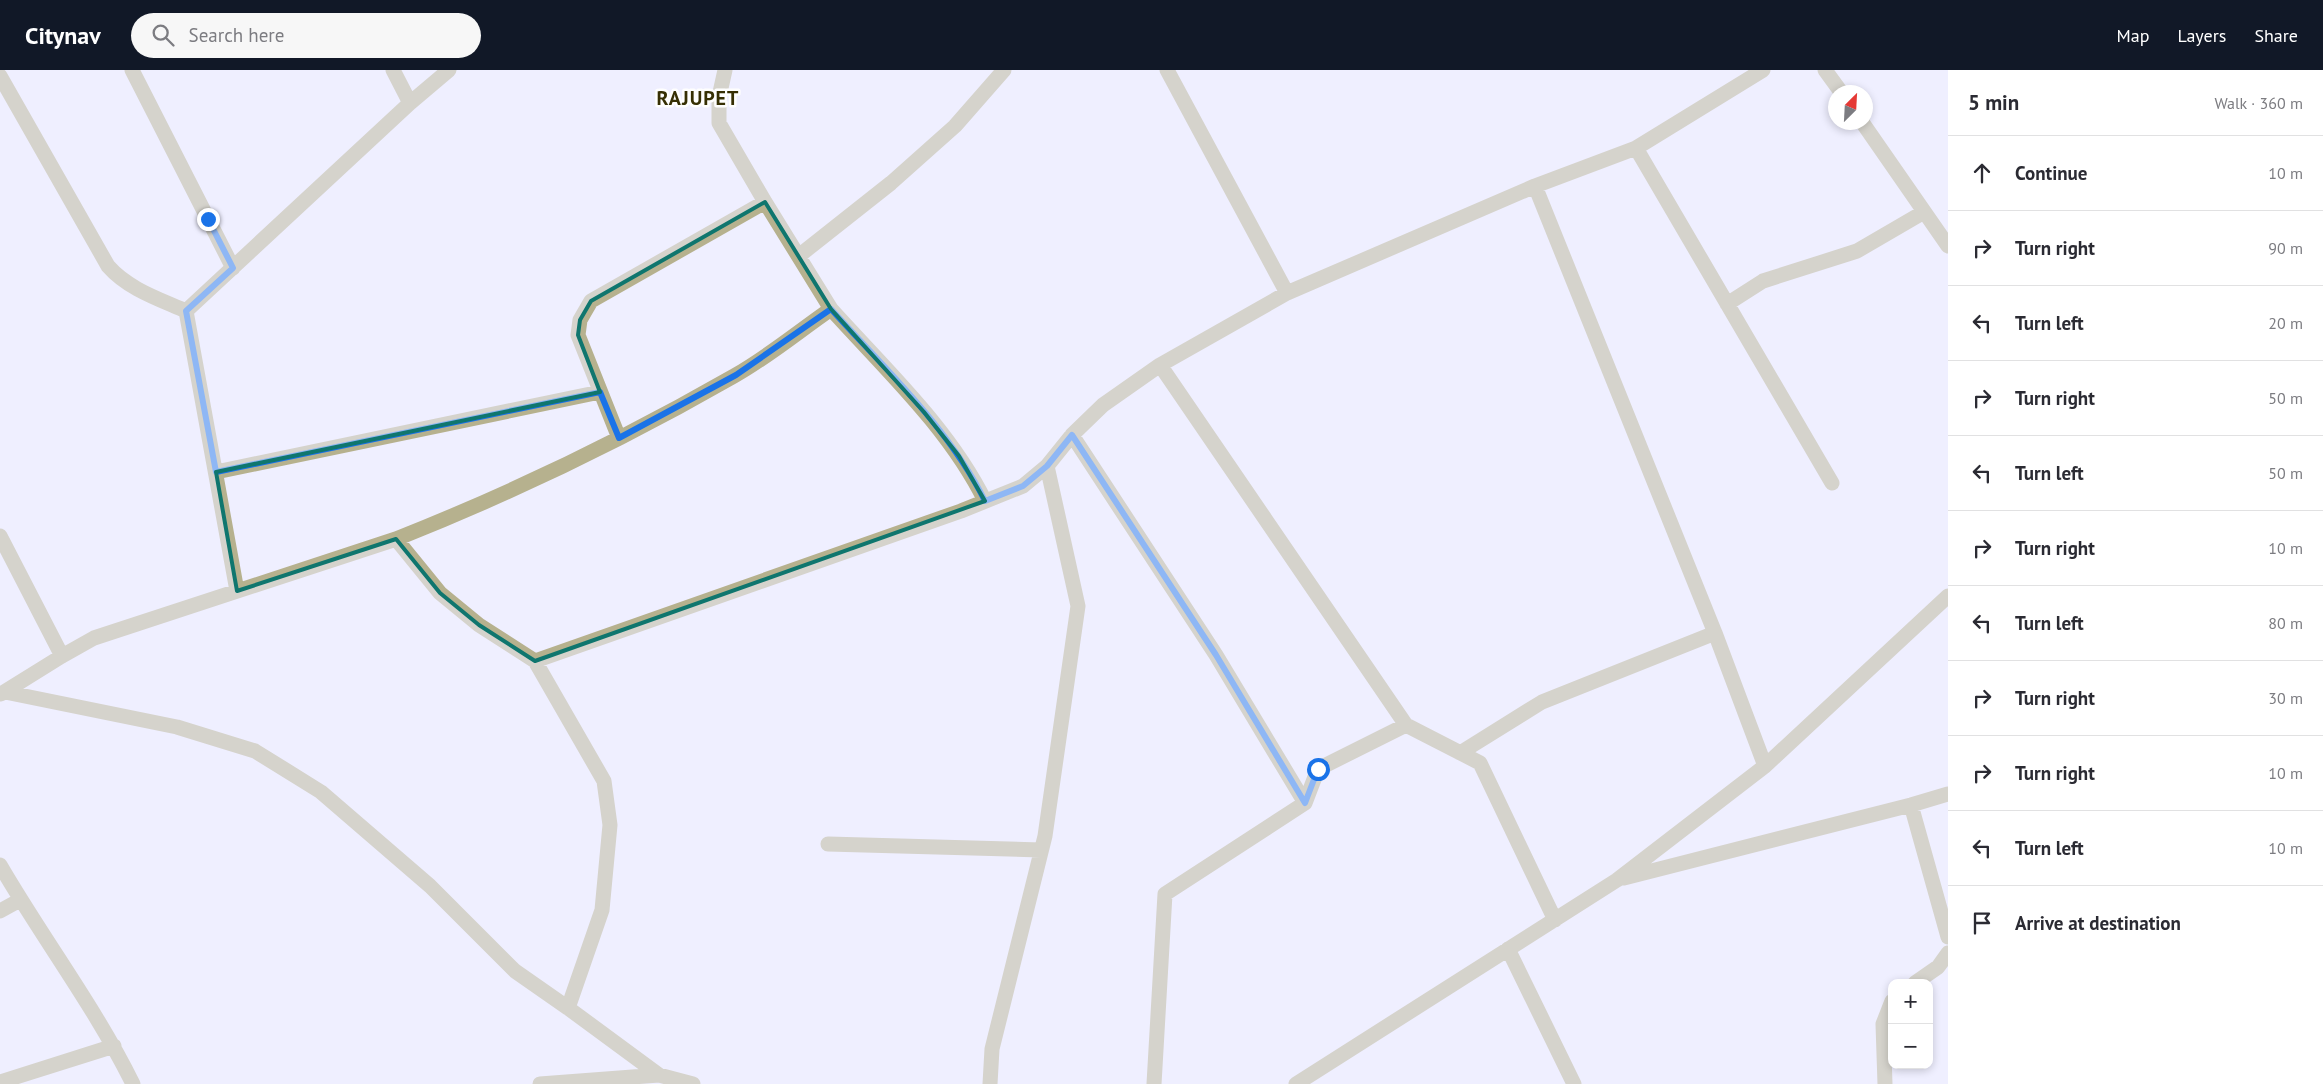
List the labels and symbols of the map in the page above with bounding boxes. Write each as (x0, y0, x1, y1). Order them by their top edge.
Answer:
district label: RAJUPET (657, 85, 739, 111)
north arrow (1828, 85, 1873, 130)
route end (197, 208, 220, 231)
route start (1307, 758, 1330, 781)

